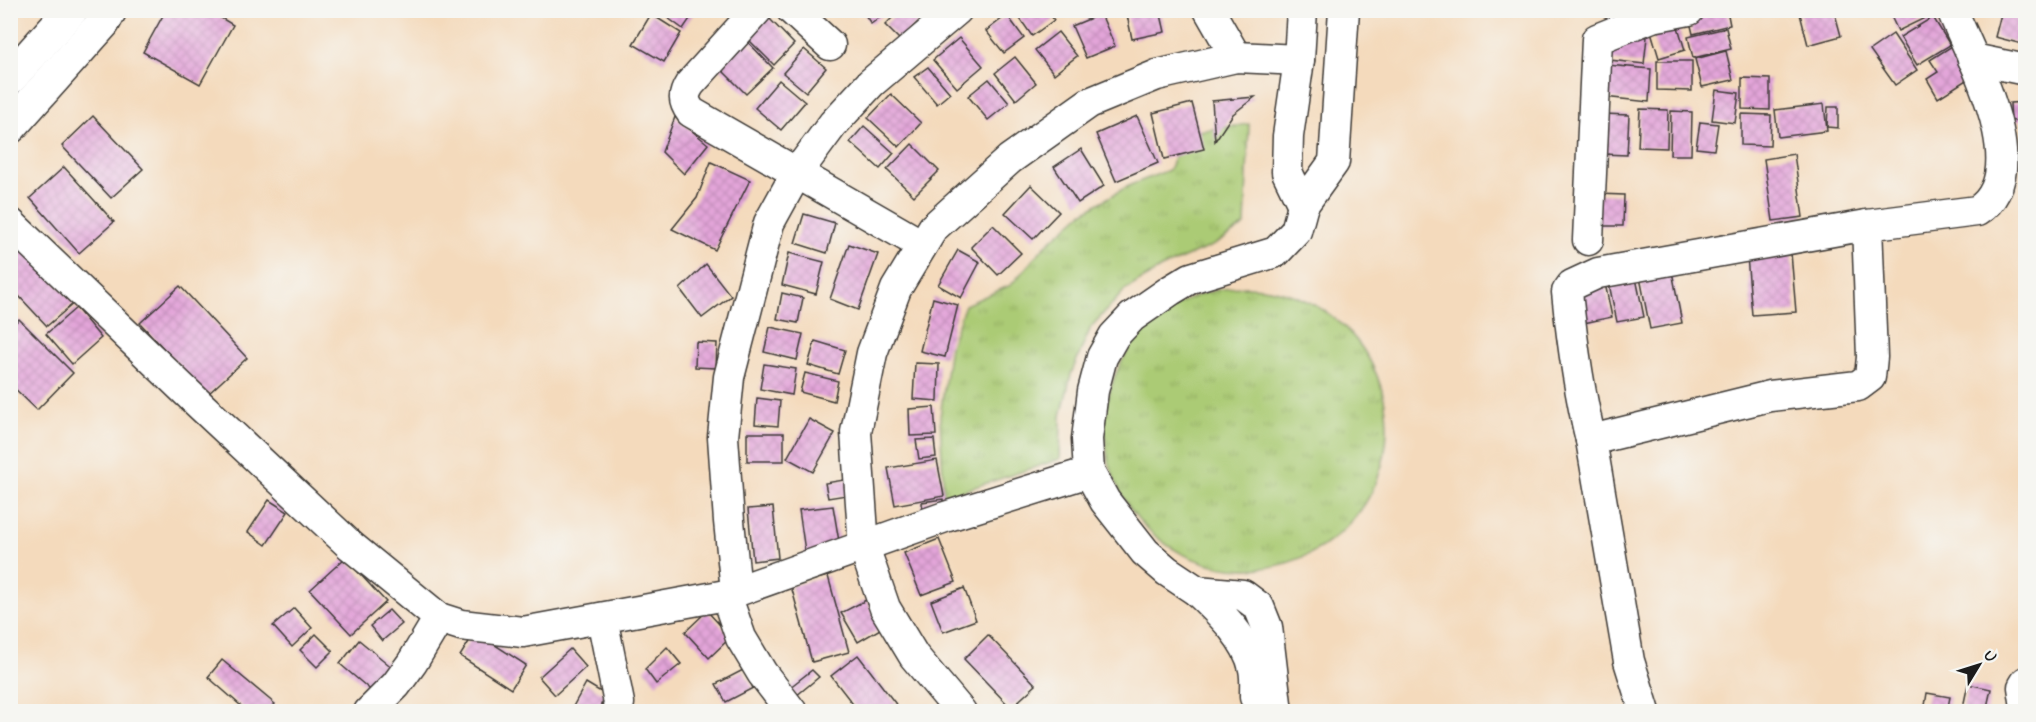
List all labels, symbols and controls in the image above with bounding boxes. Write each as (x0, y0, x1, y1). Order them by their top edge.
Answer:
north arrow (1949, 635, 2009, 695)
text: U (1978, 646, 2001, 667)

